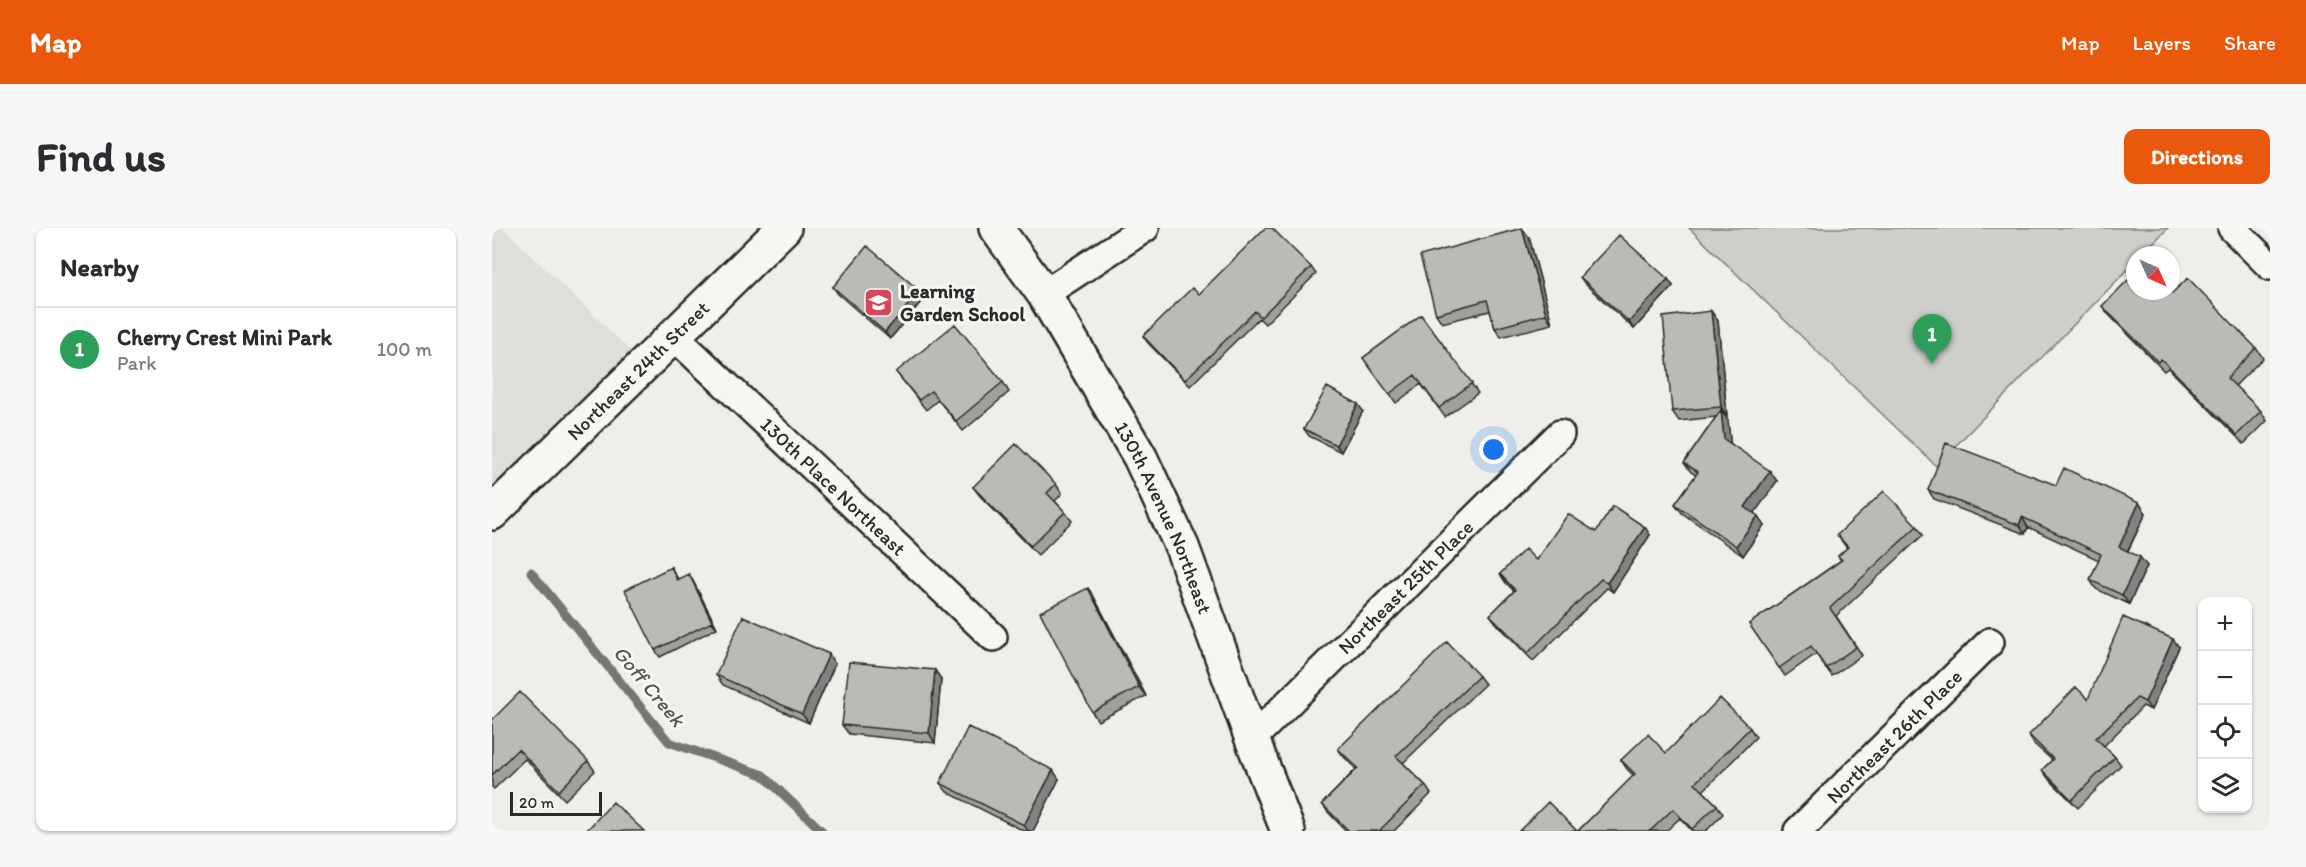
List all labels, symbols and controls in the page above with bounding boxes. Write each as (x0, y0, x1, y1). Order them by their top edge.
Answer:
text: Map (30, 25, 81, 59)
text: Map (2061, 30, 2100, 55)
text: Layers (2133, 30, 2191, 55)
text: Share (2224, 30, 2276, 55)
button: Directions (2124, 129, 2270, 184)
text: Find us (36, 131, 166, 182)
north arrow (2126, 246, 2180, 300)
text: Nearby (60, 251, 139, 283)
place label: Learning Garden School (900, 279, 1025, 326)
school or university icon: Learning Garden School (863, 286, 895, 318)
street label: Northeast 24th Street (562, 296, 714, 445)
pin: 1 (1912, 314, 1952, 364)
text: Cherry Crest Mini Park (117, 324, 332, 351)
text: 1 (75, 337, 84, 361)
text: 100 m (377, 337, 432, 361)
text: Park (117, 351, 156, 375)
street label: 130th Place Northeast (756, 412, 911, 561)
street label: 130th Avenue Northeast (1110, 417, 1217, 617)
your location (1479, 435, 1508, 464)
street label: Northeast 25th Place (1333, 515, 1478, 659)
map controls (2198, 597, 2252, 813)
button: + (2198, 597, 2252, 651)
water label: Goff Creek (608, 640, 691, 732)
button: − (2198, 651, 2252, 705)
street label: Northeast 26th Place (1821, 664, 1967, 808)
button: locate (2198, 705, 2252, 759)
button: layers (2198, 759, 2252, 813)
scale bar (510, 789, 602, 816)
text: 20 m (519, 793, 554, 812)

